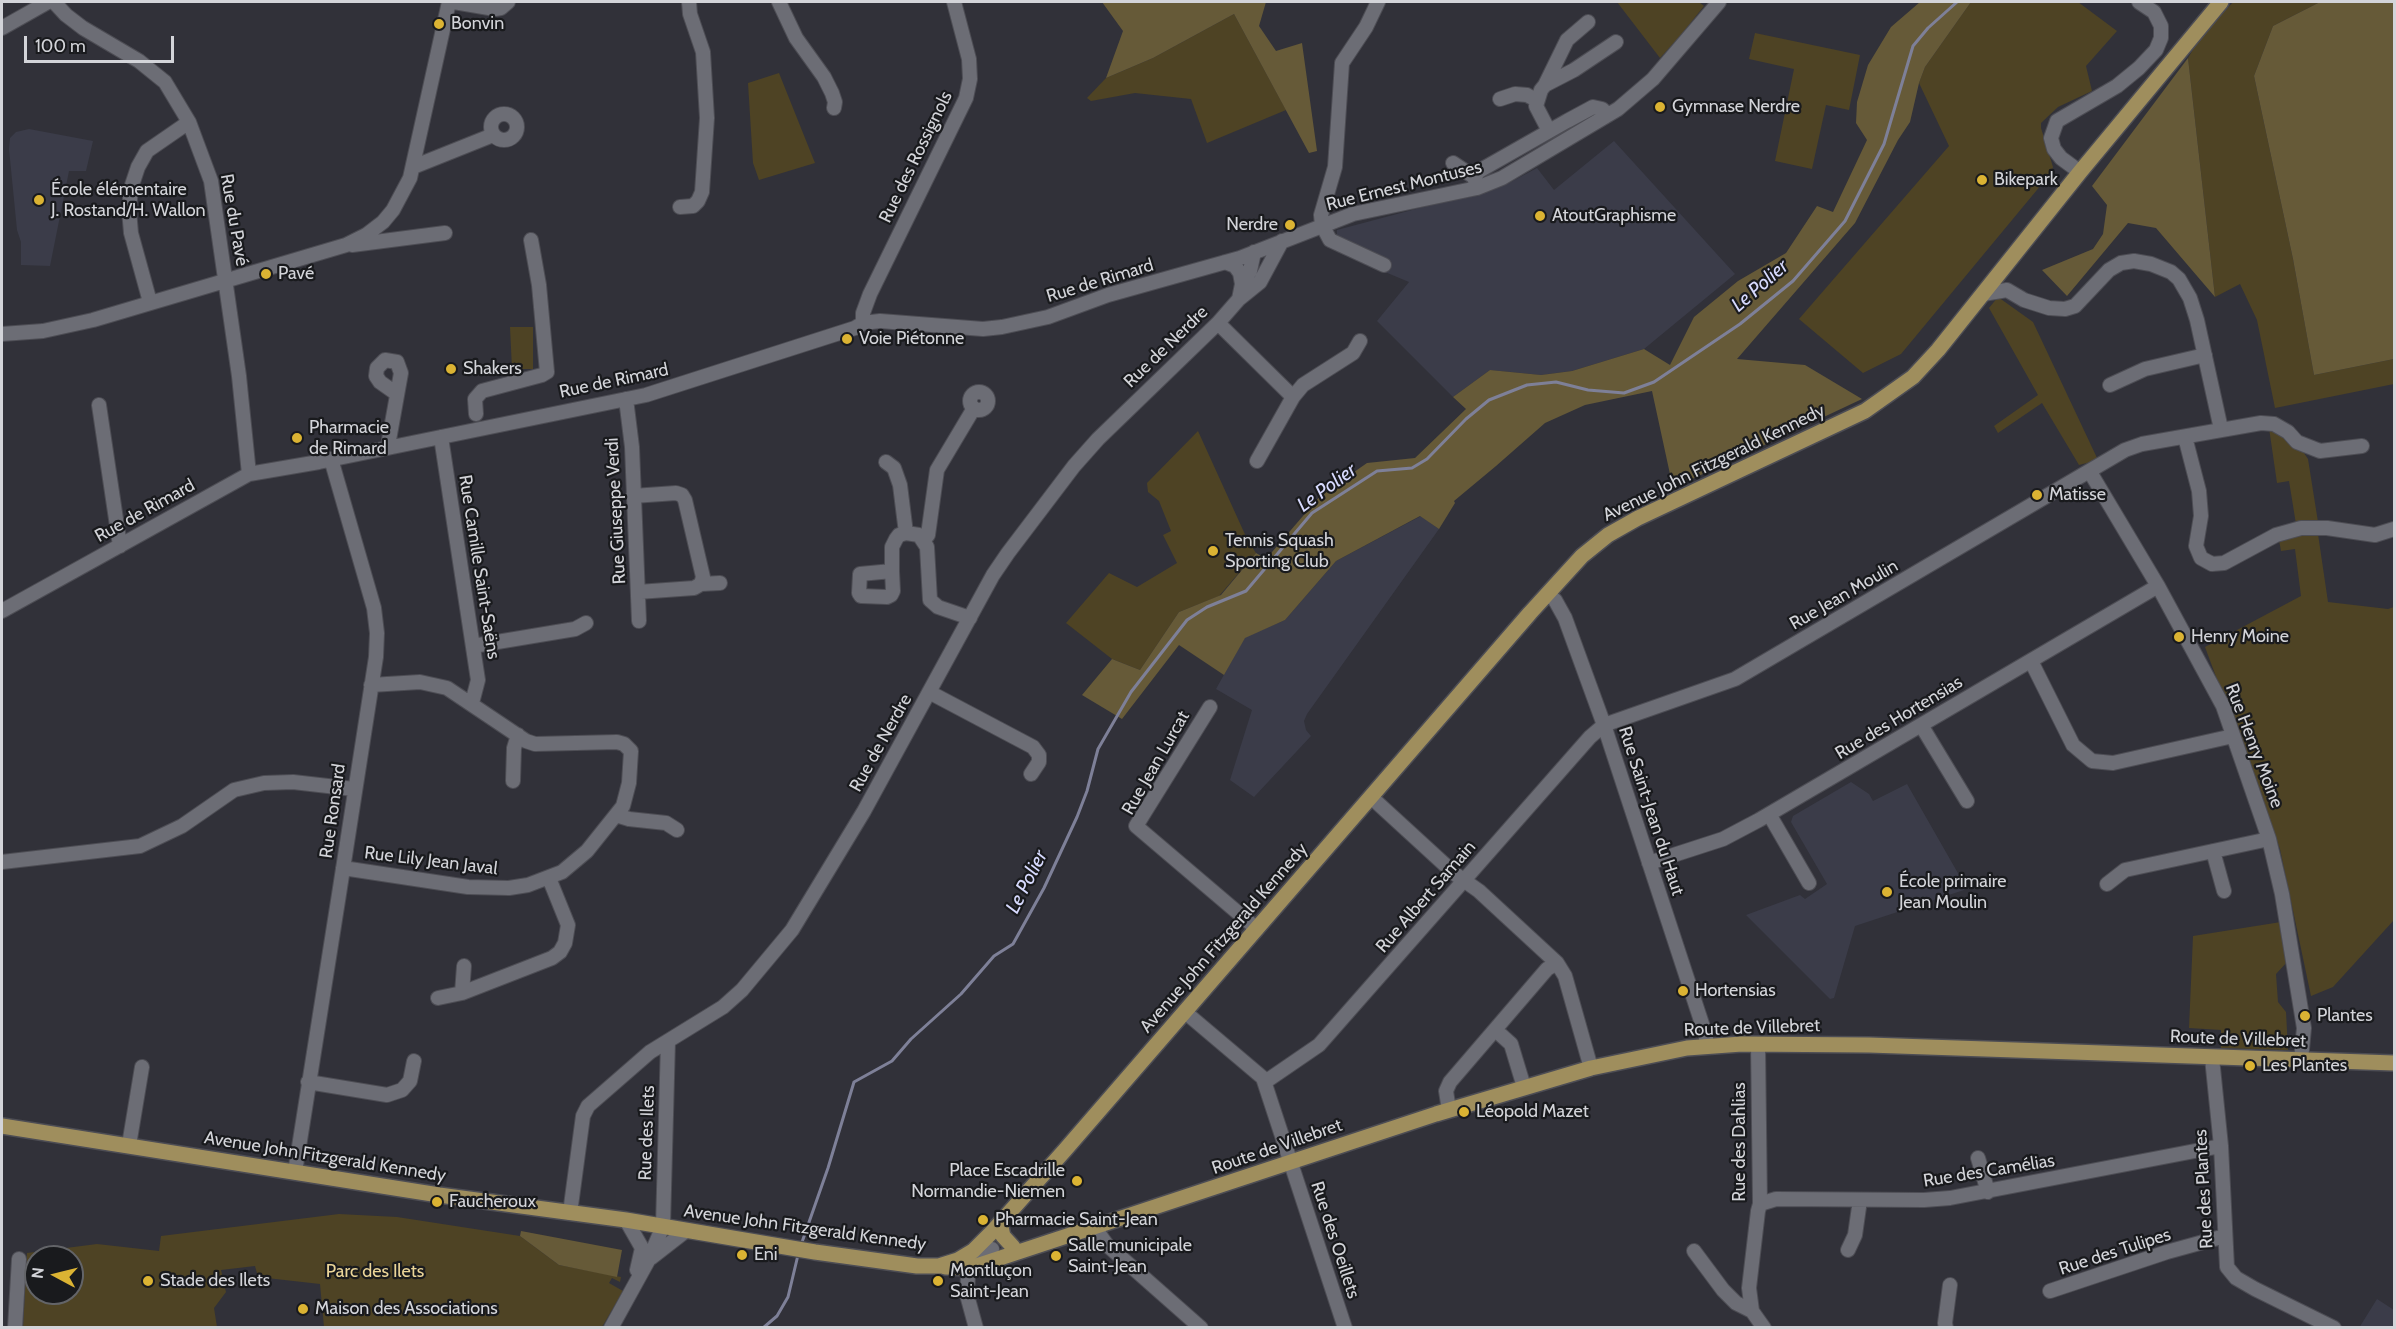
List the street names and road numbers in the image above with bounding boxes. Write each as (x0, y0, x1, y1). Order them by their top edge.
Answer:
street label: Rue des Rossignols (875, 88, 957, 226)
street label: Rue Ernest Montuses (1324, 156, 1484, 216)
street label: Rue du Pavé (215, 172, 253, 268)
street label: Rue de Rimard (1044, 254, 1156, 308)
street label: Rue de Nerdre (1120, 302, 1212, 392)
street label: Rue de Rimard (557, 359, 671, 403)
street label: Avenue John Fitzgerald Kennedy (1599, 400, 1829, 526)
street label: Rue Giuseppe Verdi (601, 437, 631, 585)
street label: Rue Camille Saint-Saëns (454, 473, 504, 661)
street label: Rue de Rimard (91, 475, 199, 547)
street label: Rue Jean Moulin (1786, 555, 1902, 635)
street label: Rue des Hortensias (1831, 671, 1967, 765)
street label: Rue Henry Moine (2220, 681, 2288, 811)
street label: Rue de Nerdre (845, 690, 917, 796)
street label: Rue Jean Lurcat (1118, 707, 1194, 819)
street label: Rue Saint-Jean du Haut (1613, 724, 1689, 898)
street label: Rue Ronsard (316, 762, 350, 860)
street label: Rue Albert Samain (1372, 837, 1480, 957)
street label: Avenue John Fitzgerald Kennedy (1136, 839, 1312, 1037)
street label: Rue Lily Jean Javal (363, 842, 499, 880)
street label: Route de Villebret (1684, 1015, 1820, 1041)
street label: Route de Villebret (2170, 1026, 2306, 1052)
street label: Rue des Dahlias (1729, 1082, 1751, 1202)
street label: Rue des Ilets (635, 1085, 659, 1181)
street label: Route de Villebret (1209, 1115, 1345, 1179)
street label: Avenue John Fitzgerald Kennedy (203, 1127, 447, 1187)
street label: Rue des Plantes (2190, 1129, 2218, 1249)
street label: Rue des Camélias (1922, 1150, 2056, 1192)
street label: Rue des Oeillets (1306, 1179, 1364, 1301)
street label: Avenue John Fitzgerald Kennedy (682, 1200, 928, 1256)
street label: Rue des Tulipes (2056, 1224, 2174, 1280)

